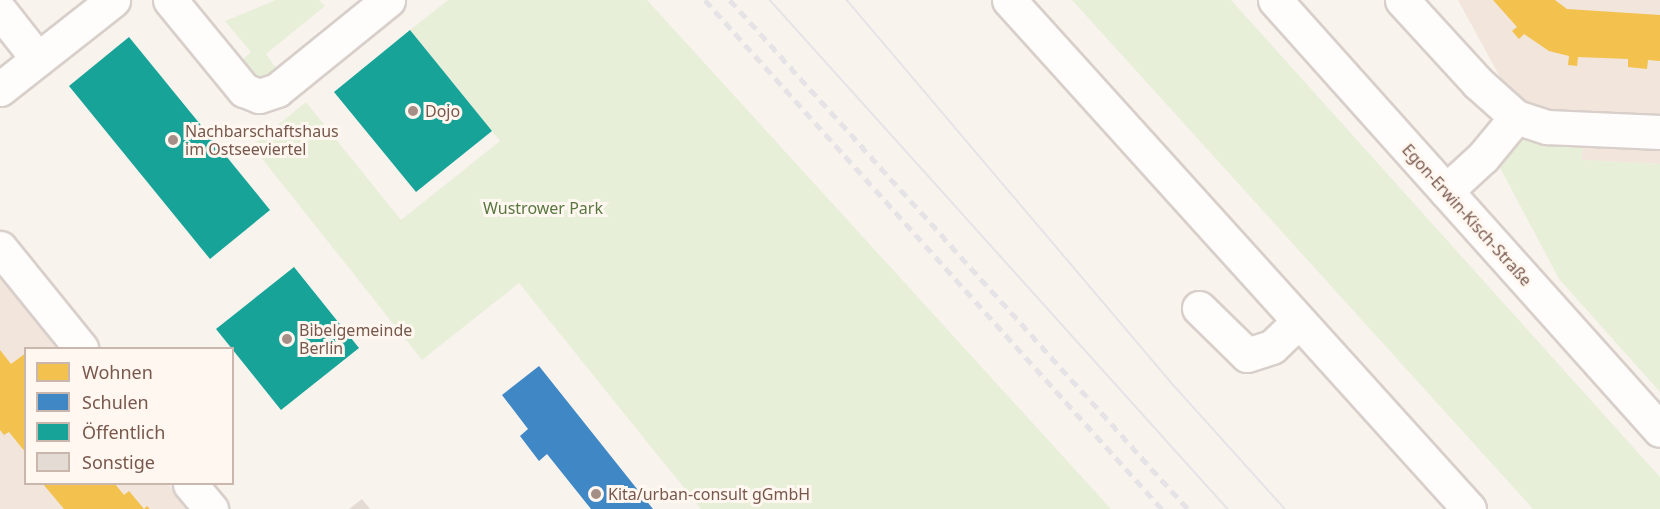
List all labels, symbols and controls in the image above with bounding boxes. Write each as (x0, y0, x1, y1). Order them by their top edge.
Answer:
place label: Dojo (425, 101, 460, 121)
marker: Dojo (406, 104, 420, 118)
place label: Nachbarschaftshaus im Ostseeviertel (185, 121, 339, 159)
marker: Nachbarschaftshaus im Ostseeviertel (166, 133, 180, 147)
street label: Egon-Erwin-Kisch-Straße (1398, 140, 1536, 290)
park label: Wustrower Park (483, 198, 603, 218)
place label: Bibelgemeinde Berlin (299, 320, 412, 358)
marker: Bibelgemeinde Berlin (280, 332, 294, 346)
legend (24, 347, 234, 485)
text: Wohnen (82, 360, 153, 384)
text: Schulen (82, 390, 149, 414)
text: Öffentlich (82, 420, 165, 444)
text: Sonstige (82, 450, 155, 474)
place label: Kita/urban-consult gGmbH (608, 484, 810, 504)
marker: Kita/urban-consult gGmbH (589, 487, 603, 501)

